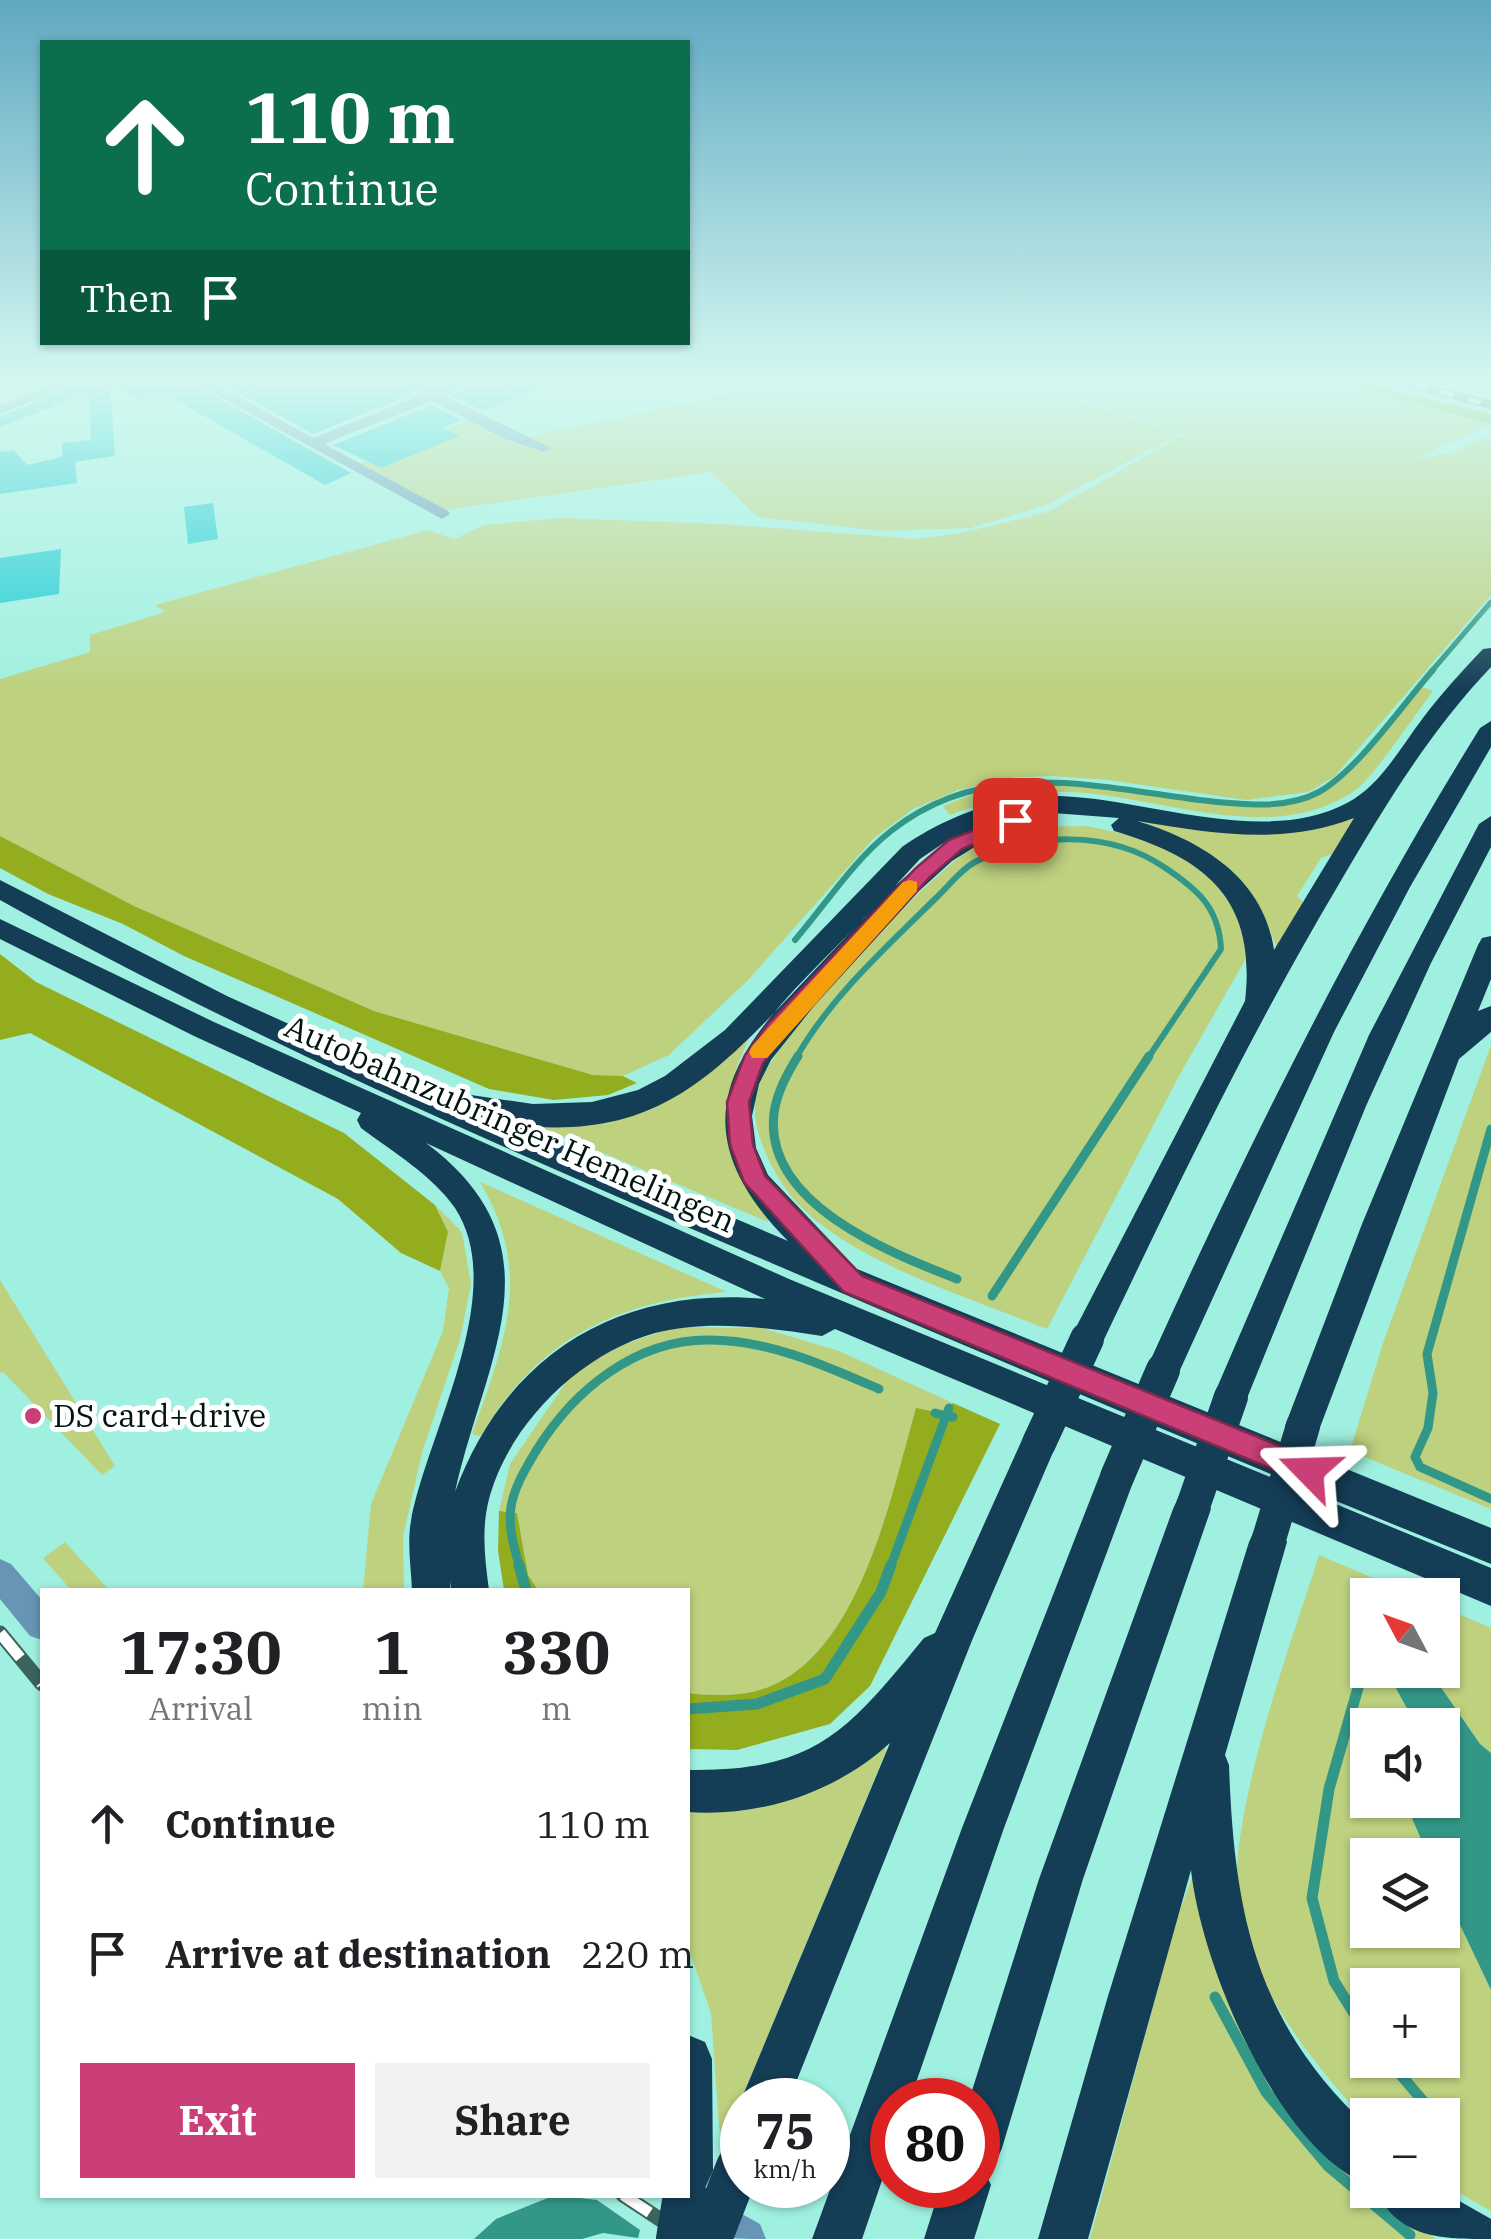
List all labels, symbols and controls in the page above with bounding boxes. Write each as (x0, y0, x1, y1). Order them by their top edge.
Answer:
text: 110 m (245, 71, 455, 162)
icon: ahead (80, 80, 210, 210)
text: Continue (245, 159, 439, 217)
icon: arrive (193, 270, 248, 325)
text: Then (80, 273, 173, 322)
pin (973, 778, 1058, 863)
icon: arrive (988, 793, 1043, 848)
street label: Autobahnzubringer Hemelingen (279, 1005, 742, 1242)
place label: DS card+drive (53, 1394, 266, 1436)
marker: DS card+drive (22, 1405, 44, 1427)
position arrow (1257, 1419, 1361, 1523)
north arrow (1350, 1578, 1460, 1688)
map controls (1350, 1578, 1460, 2208)
text: 17:30 (120, 1612, 282, 1691)
text: 1 (374, 1612, 410, 1691)
text: 330 (502, 1612, 610, 1691)
text: Arrival (149, 1687, 253, 1729)
text: min (362, 1687, 423, 1729)
text: m (541, 1687, 572, 1729)
button: sound (1350, 1708, 1460, 1818)
icon: ahead (80, 1796, 135, 1851)
text: Continue (165, 1799, 336, 1848)
text: 110 m (537, 1799, 650, 1848)
button: layers (1350, 1838, 1460, 1948)
icon: arrive (80, 1926, 135, 1981)
text: Arrive at destination (165, 1929, 551, 1978)
text: 220 m (581, 1929, 694, 1978)
button: + (1350, 1968, 1460, 2078)
button: Exit (80, 2063, 355, 2178)
button: Share (375, 2063, 650, 2178)
speed limit sign: 80 (870, 2078, 1000, 2208)
text: 75 (755, 2098, 815, 2163)
button: − (1350, 2098, 1460, 2208)
text: km/h (753, 2152, 817, 2185)

